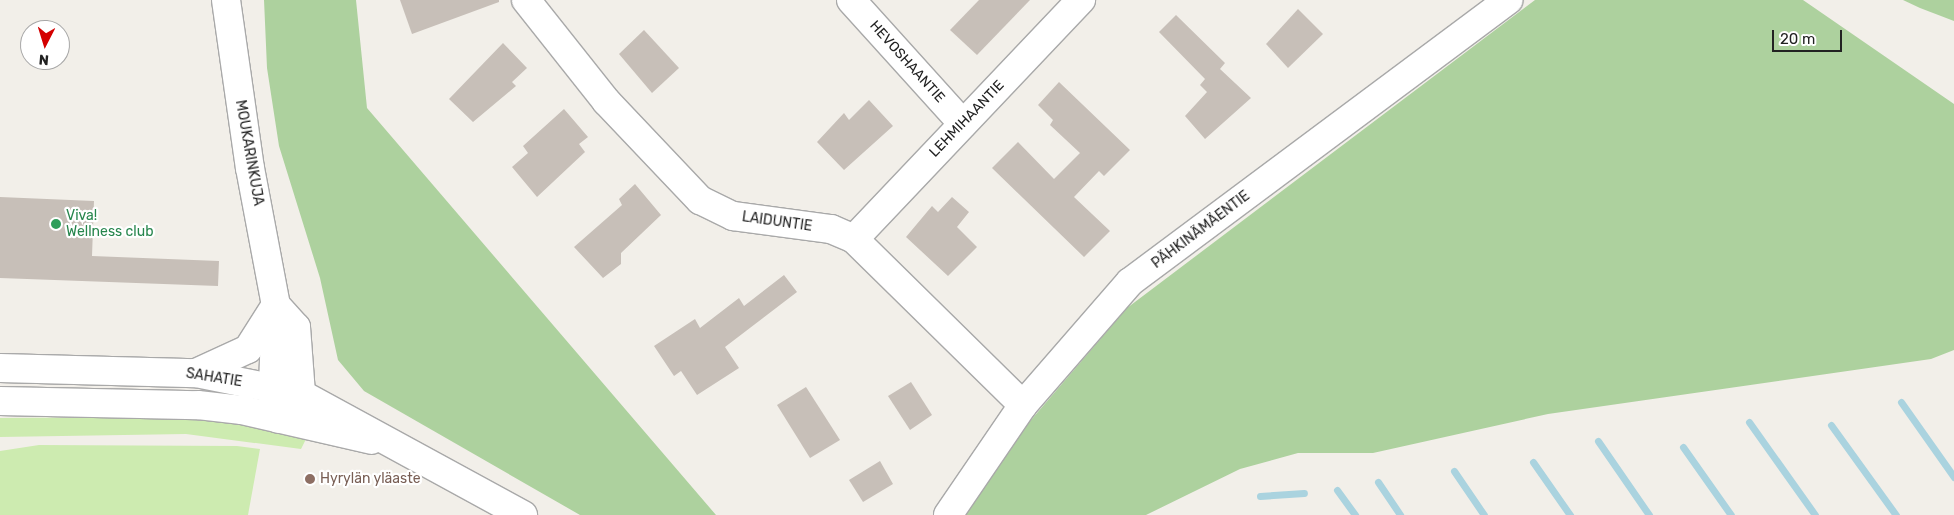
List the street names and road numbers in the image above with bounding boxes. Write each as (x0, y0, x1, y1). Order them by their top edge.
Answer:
street label: HEVOSHAANTIE (866, 18, 948, 106)
street label: LEHMIHAANTIE (926, 77, 1008, 161)
street label: MOUKARINKUJA (231, 99, 267, 207)
street label: PÄHKINÄMÄENTIE (1149, 188, 1253, 272)
street label: LAIDUNTIE (741, 209, 813, 235)
street label: SAHATIE (185, 365, 243, 391)

